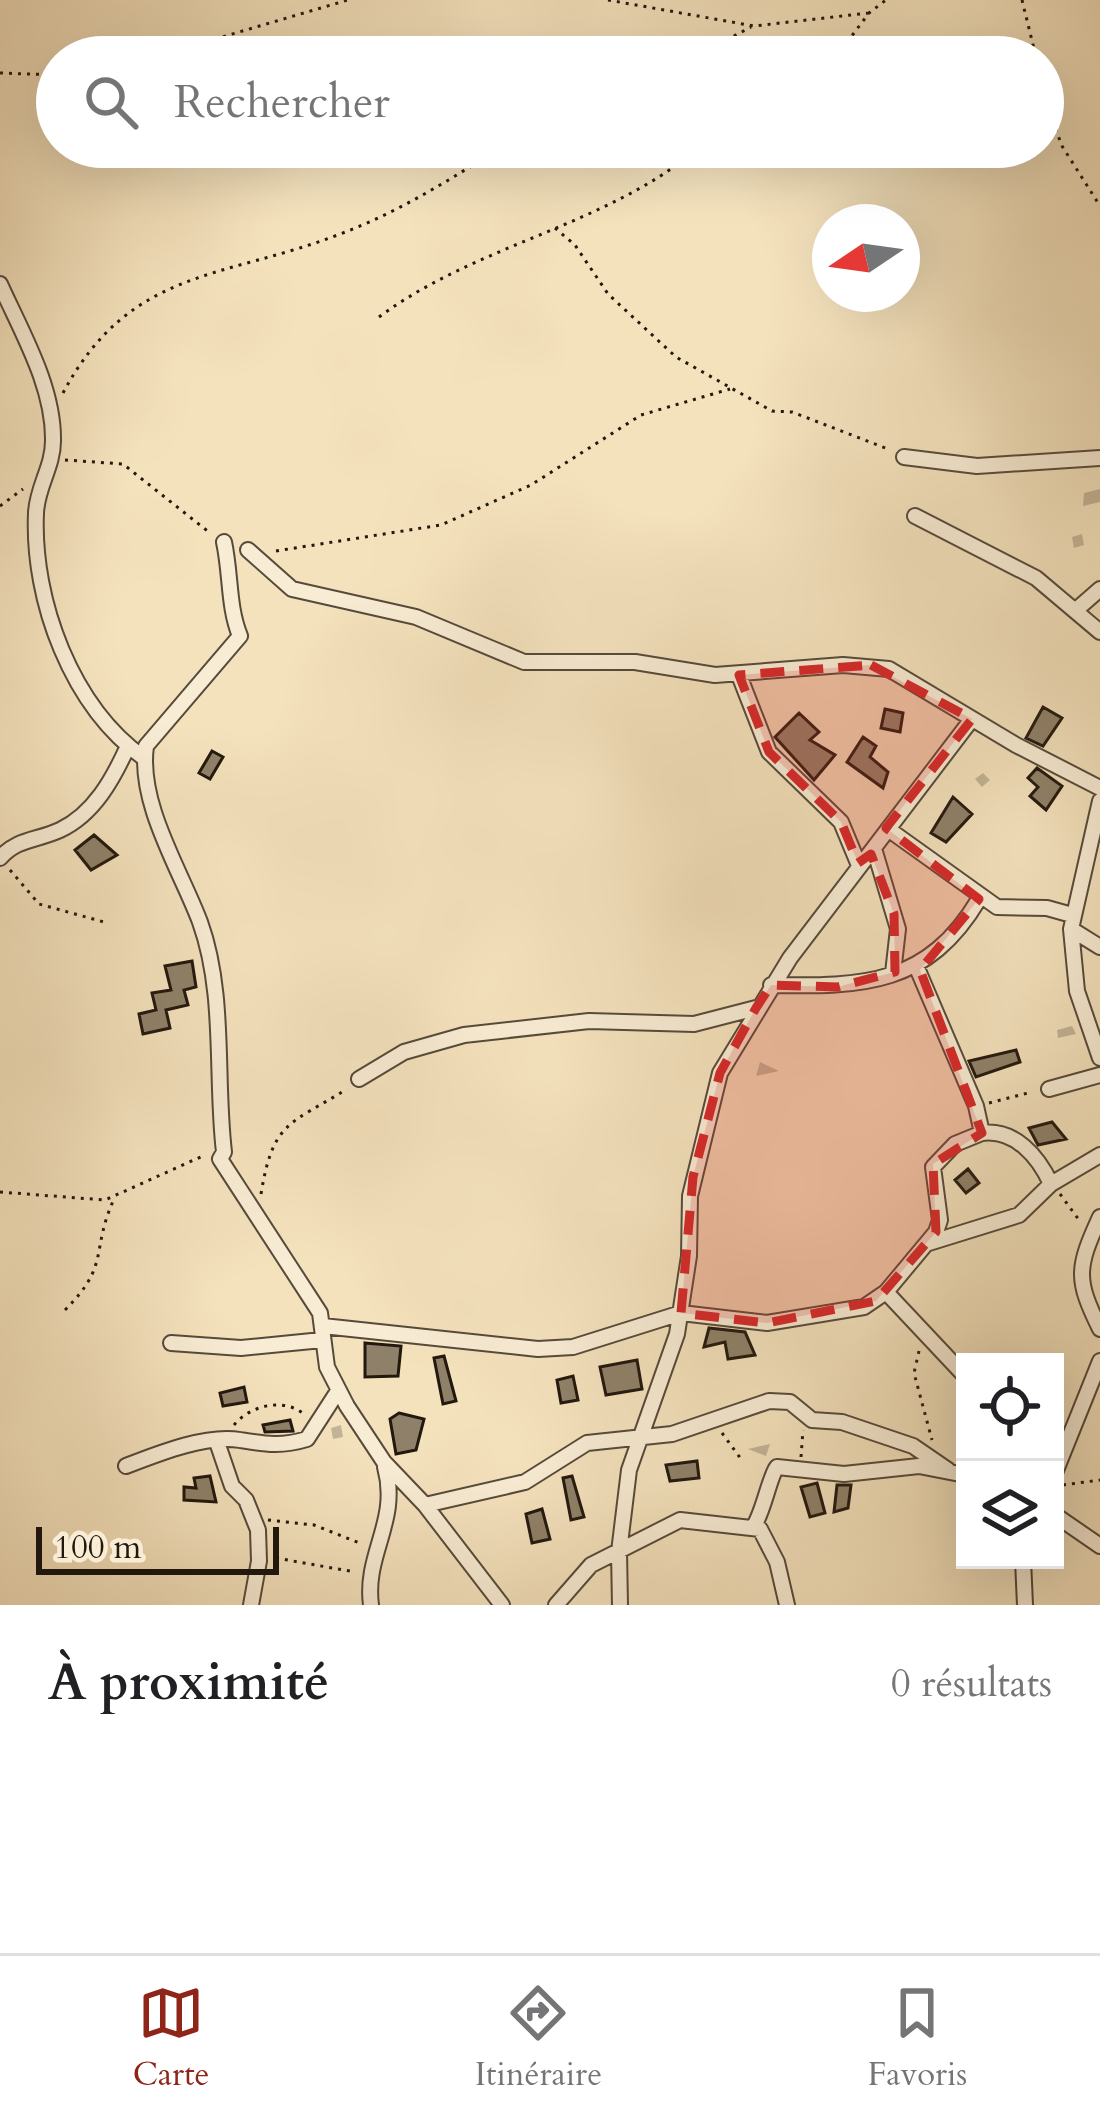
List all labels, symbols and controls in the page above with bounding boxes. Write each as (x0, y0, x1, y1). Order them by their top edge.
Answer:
search box (36, 36, 1064, 168)
icon: search (78, 69, 144, 135)
text: Rechercher (174, 72, 390, 133)
north arrow (812, 204, 920, 312)
map controls (956, 1353, 1064, 1569)
button: locate (956, 1353, 1064, 1461)
button: layers (956, 1461, 1064, 1569)
scale bar (36, 1521, 279, 1574)
text: 100 m (54, 1525, 141, 1570)
text: À proximité (48, 1648, 329, 1718)
text: 0 résultats (891, 1657, 1052, 1710)
tab: Carte (133, 1980, 210, 2097)
tab: Itinéraire (475, 1980, 602, 2097)
tab: Favoris (867, 1980, 967, 2097)

